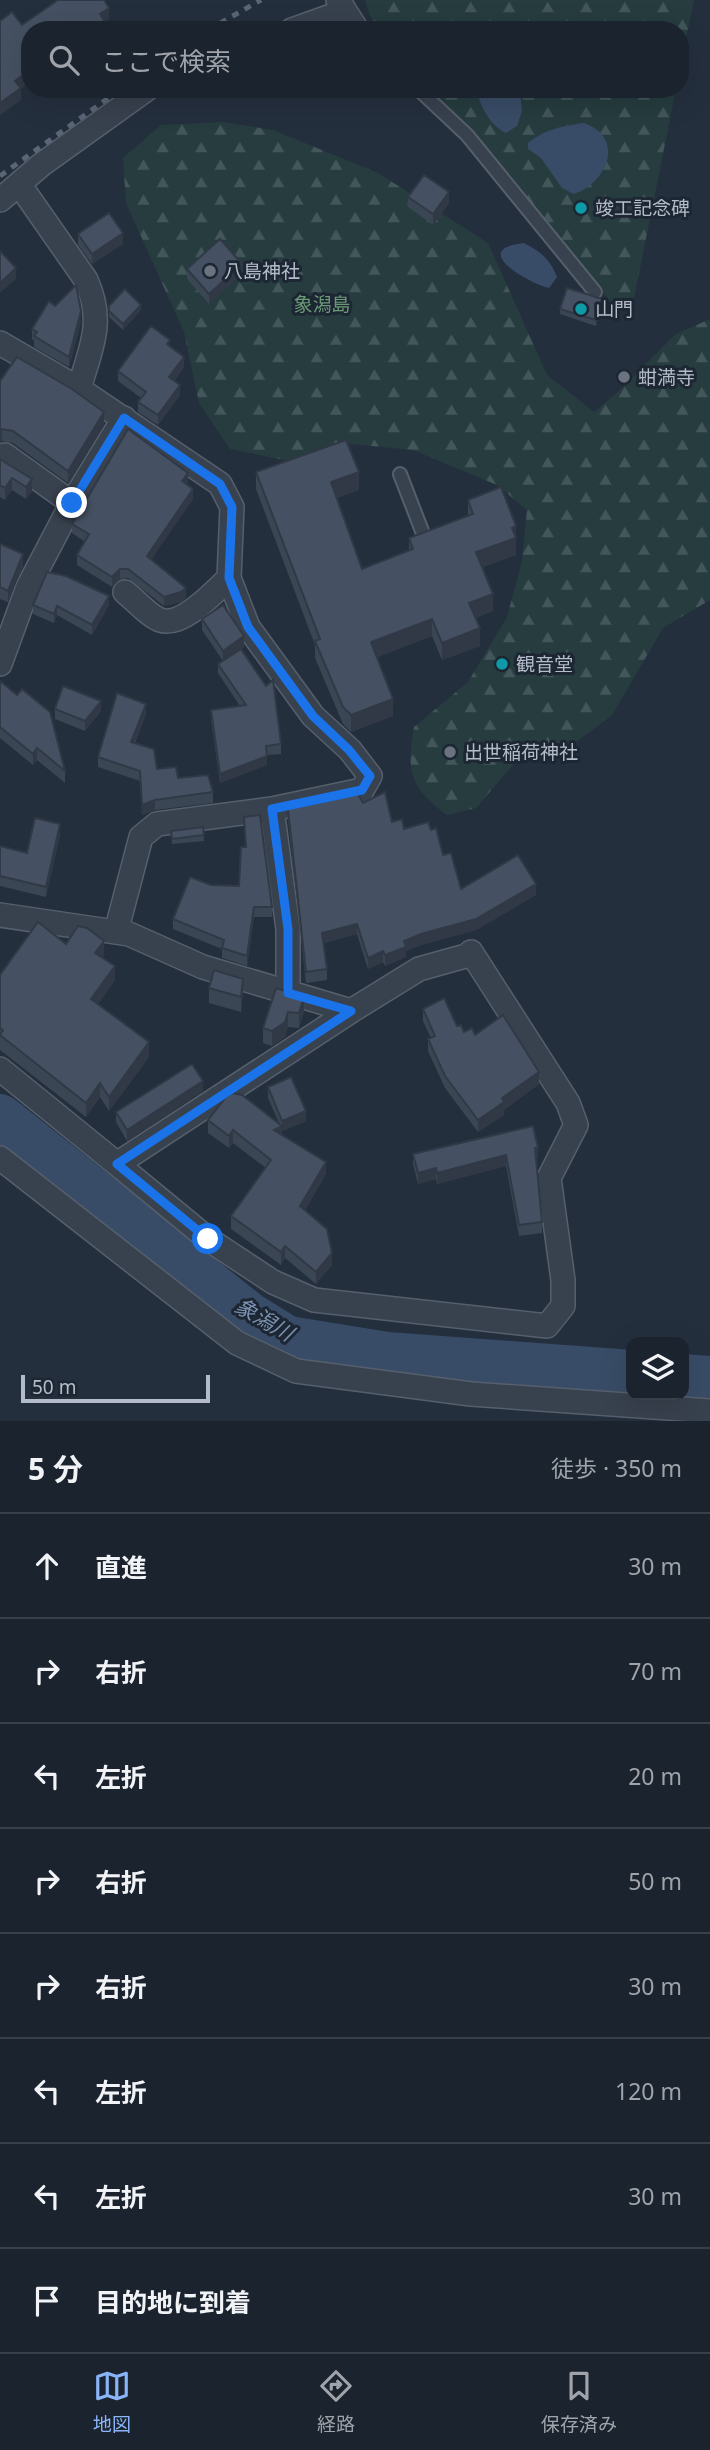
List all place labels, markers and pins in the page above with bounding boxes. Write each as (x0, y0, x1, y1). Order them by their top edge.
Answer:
place label: 竣工記念碑 (595, 195, 690, 221)
marker: 竣工記念碑 (573, 200, 589, 216)
place label: 八島神社 (224, 258, 300, 284)
marker: 八島神社 (202, 263, 218, 279)
place label: 山門 (595, 296, 633, 322)
marker: 山門 (573, 301, 589, 317)
place label: 蚶満寺 (638, 364, 695, 390)
marker: 蚶満寺 (616, 369, 632, 385)
place label: 観音堂 (516, 651, 573, 677)
marker: 観音堂 (494, 656, 510, 672)
place label: 出世稲荷神社 (464, 739, 578, 765)
marker: 出世稲荷神社 (442, 744, 458, 760)

